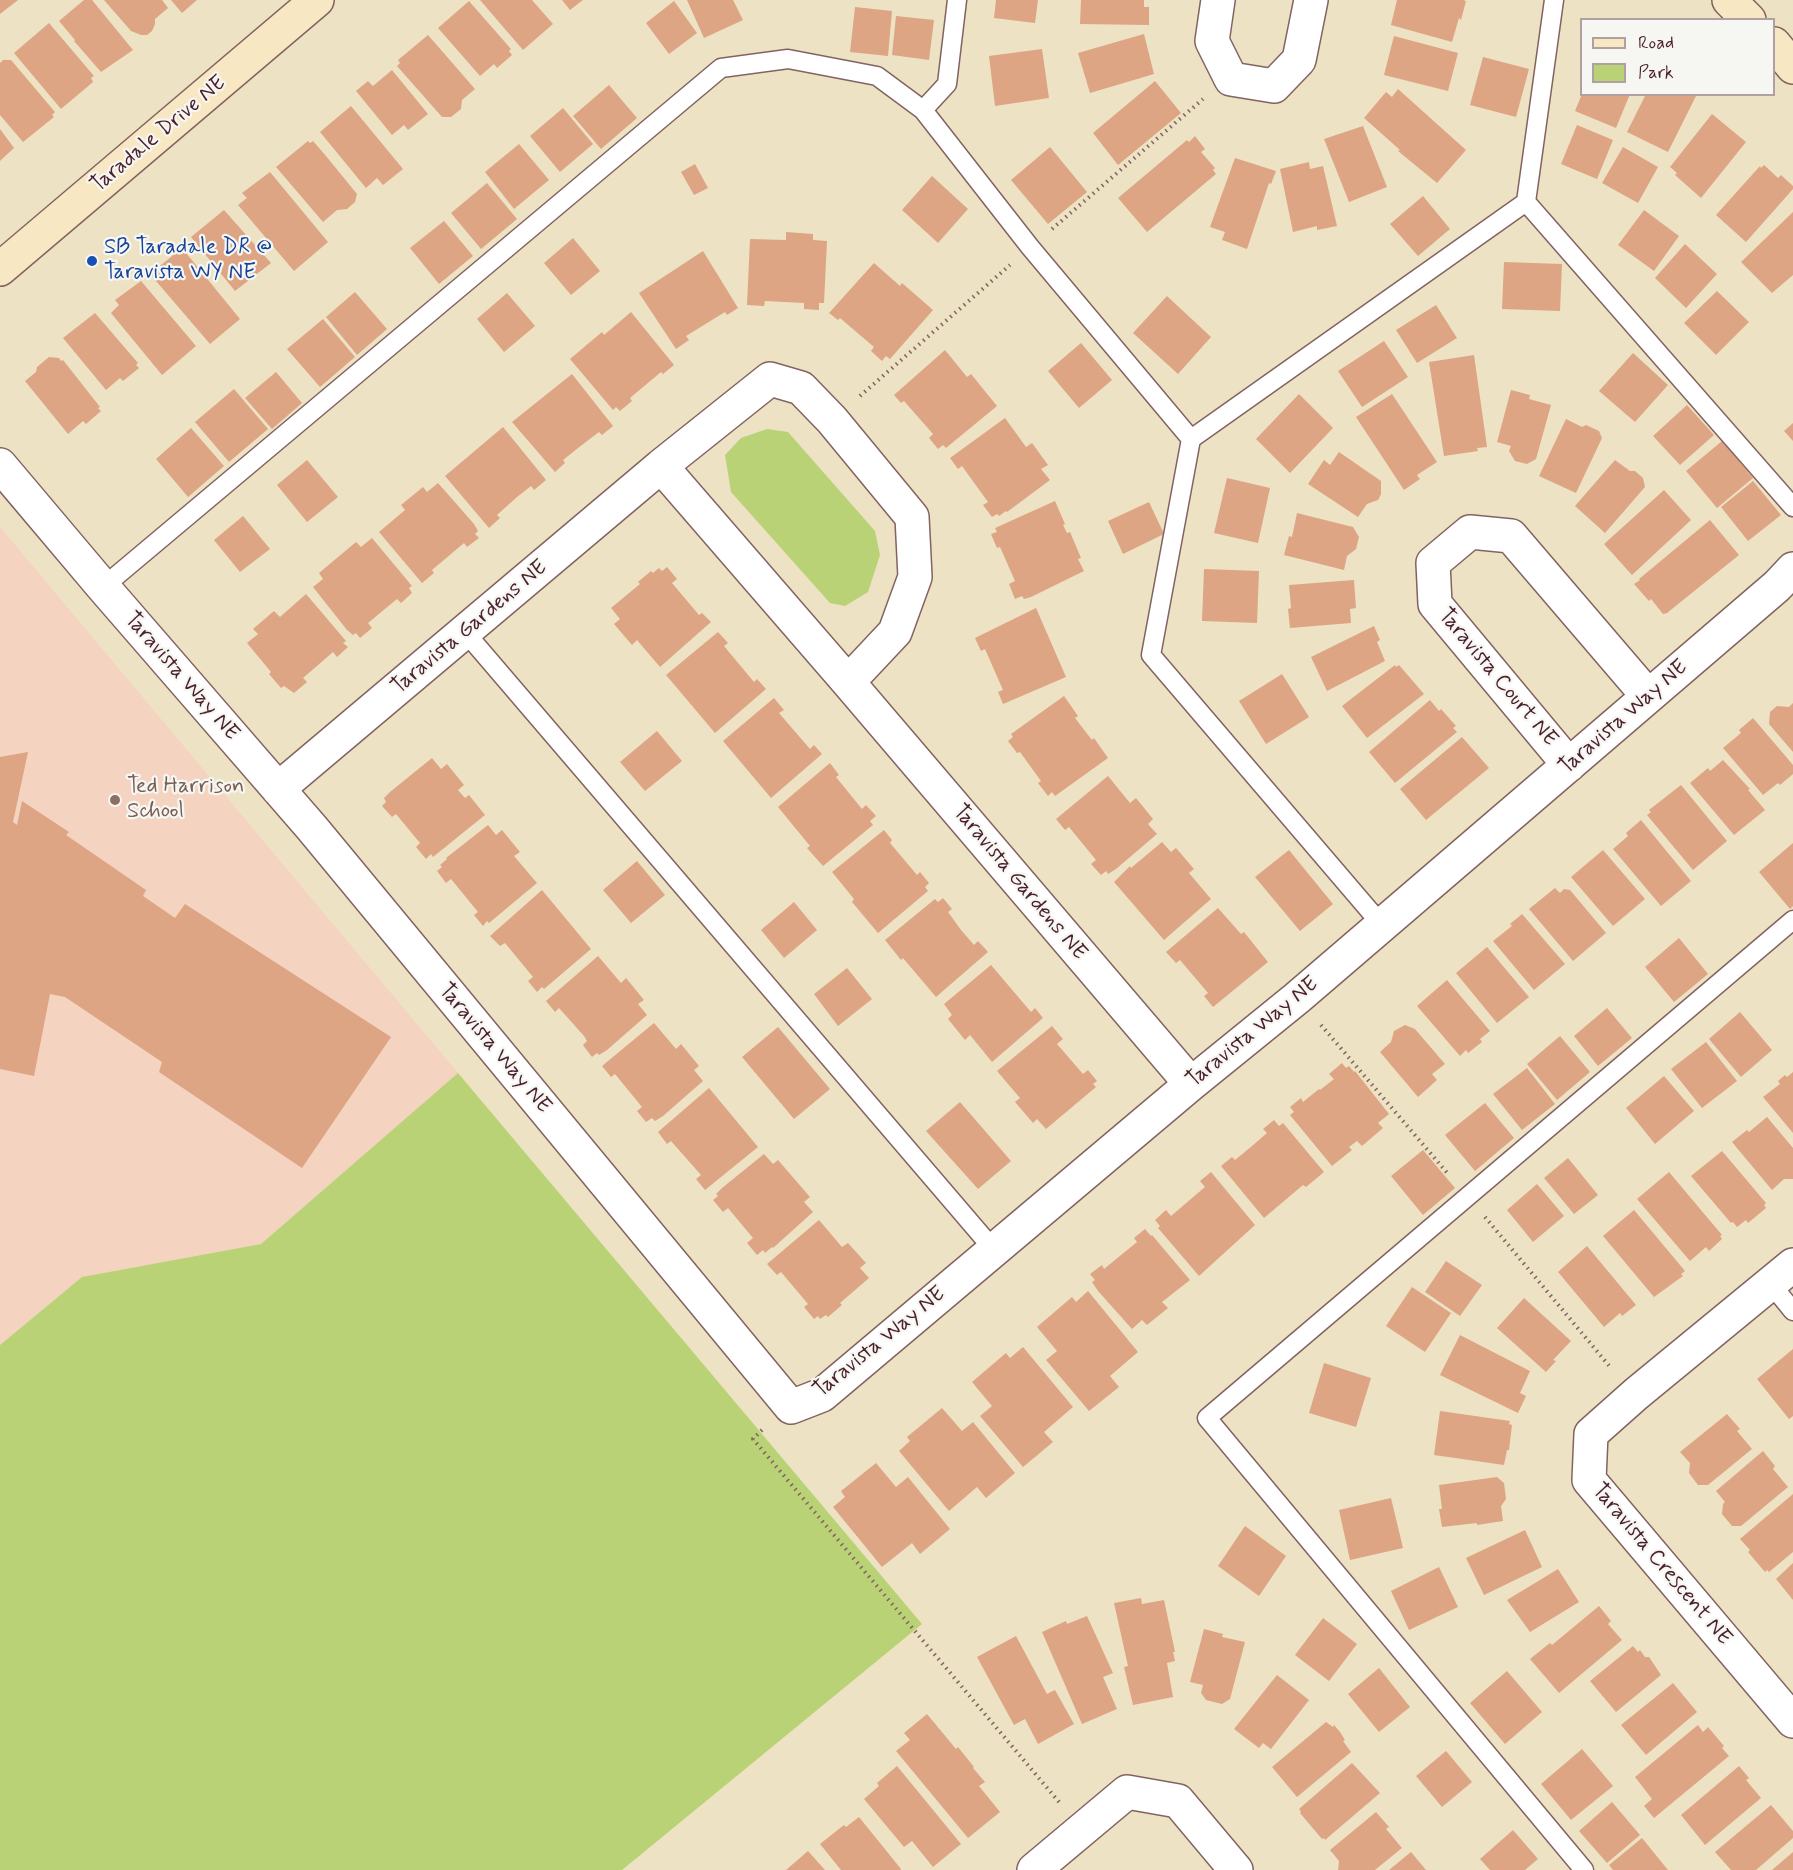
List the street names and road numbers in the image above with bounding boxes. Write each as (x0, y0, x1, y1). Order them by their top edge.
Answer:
street label: Taradale Drive NE (86, 71, 232, 199)
street label: Taravista Gardens NE (387, 555, 553, 701)
street label: Taravista Court NE (1431, 603, 1563, 753)
street label: Taravista Way NE (118, 607, 244, 747)
street label: Taravista Way NE (1554, 655, 1694, 781)
street label: Taravista Gardens NE (946, 800, 1092, 966)
street label: Taravista Way NE (1182, 972, 1324, 1094)
street label: Taravista Way NE (432, 978, 556, 1120)
street label: Taravista Way NE (809, 1282, 951, 1404)
street label: Taravista Crescent NE (1585, 1478, 1737, 1652)

